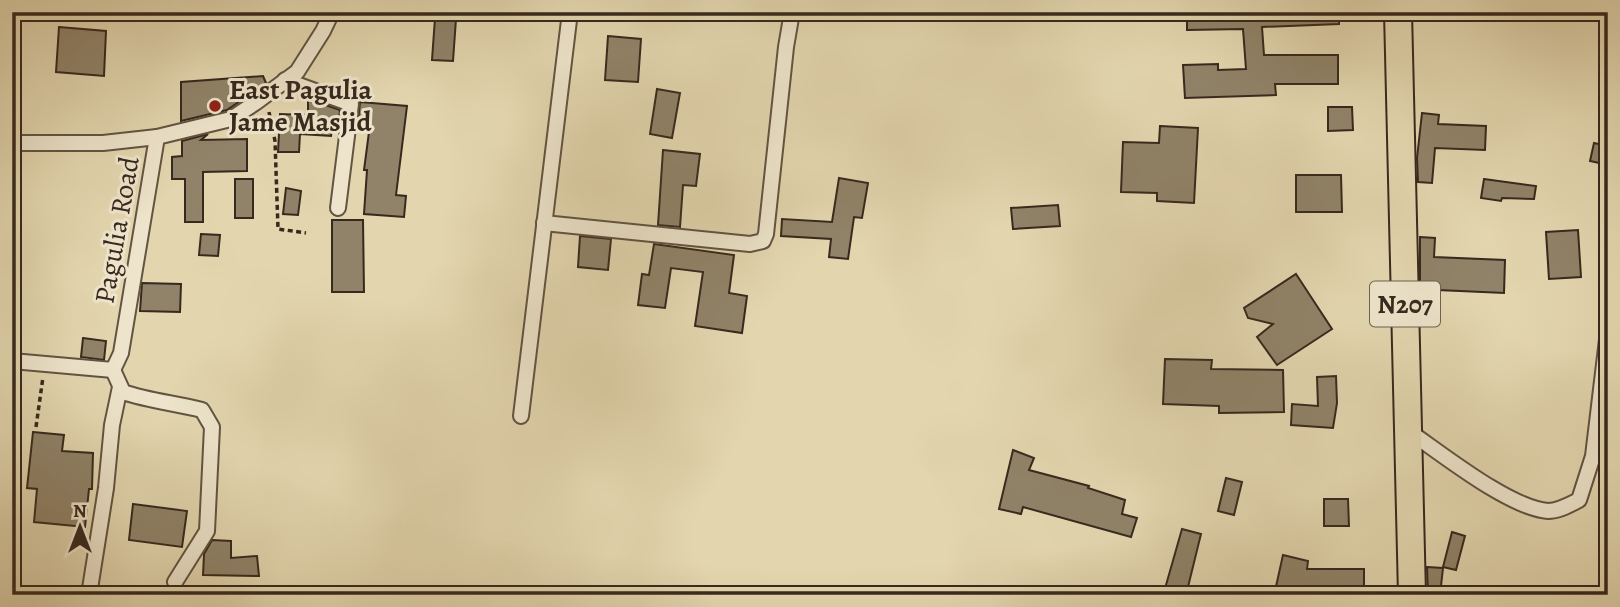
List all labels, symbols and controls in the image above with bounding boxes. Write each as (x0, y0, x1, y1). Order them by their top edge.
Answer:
place label: East Pagulia Jame Masjid (229, 71, 373, 141)
marker: East Pagulia Jame Masjid (207, 98, 223, 114)
street label: Pagulia Road (85, 153, 149, 307)
road number: N207 (1370, 282, 1440, 326)
north arrow (46, 491, 116, 562)
text: N (73, 498, 87, 524)

